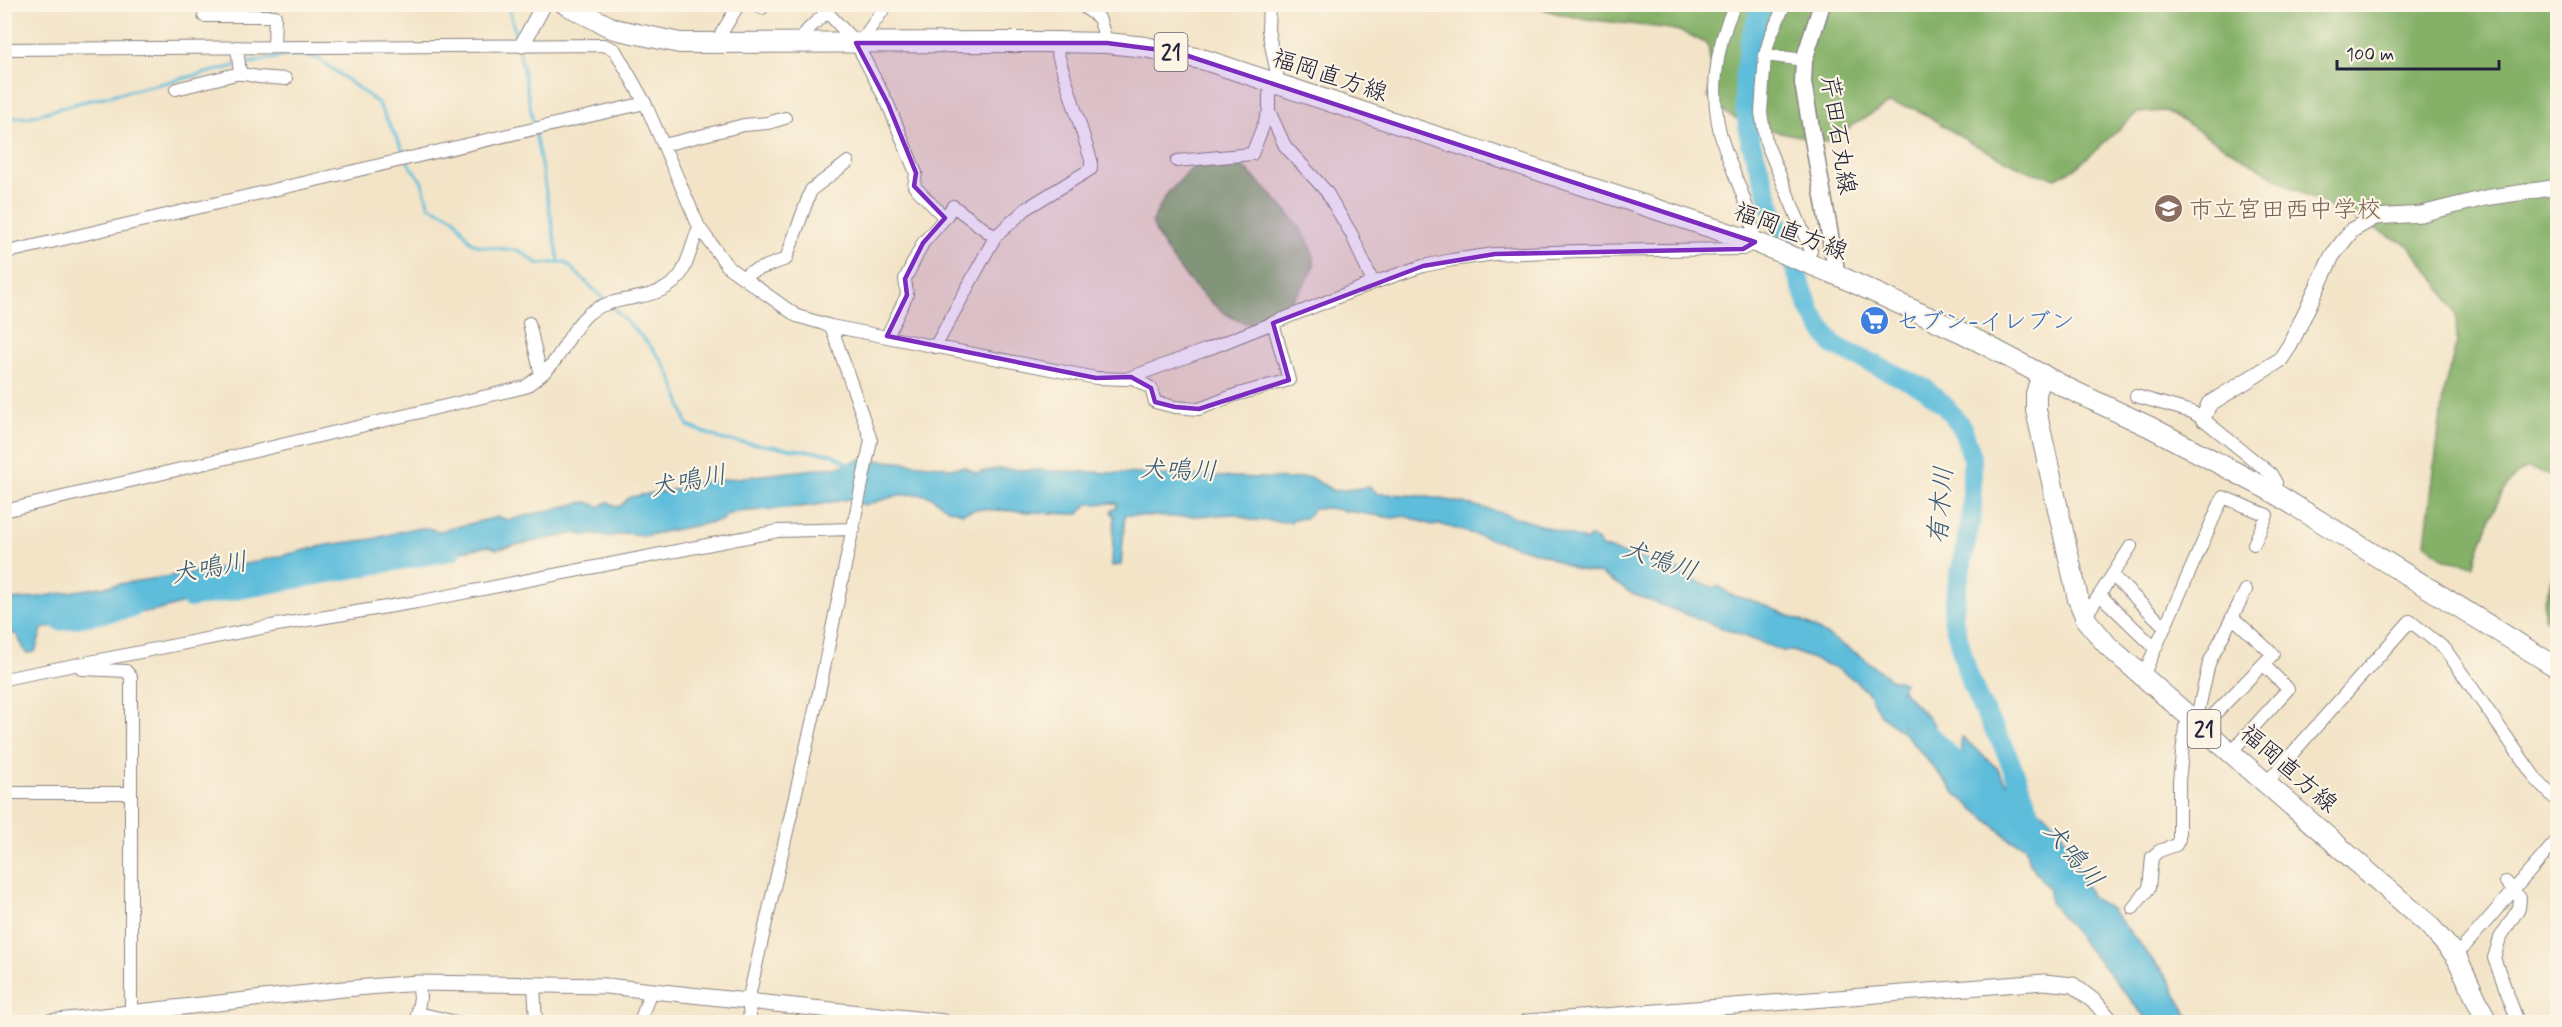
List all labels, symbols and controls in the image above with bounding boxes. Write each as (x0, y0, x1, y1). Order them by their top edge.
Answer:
road number: 21 (1154, 33, 1188, 71)
scale bar (2337, 33, 2499, 71)
street label: 福岡直方線 (1268, 43, 1391, 110)
text: 100 m (2346, 43, 2394, 67)
street label: 芹田石丸線 (1813, 74, 1862, 197)
school or university icon: 市立宮田西中学校 (2152, 193, 2184, 225)
place label: 市立宮田西中学校 (2189, 195, 2381, 226)
street label: 福岡直方線 (1729, 196, 1852, 268)
supermarket icon: セブン-イレブン (1859, 305, 1891, 337)
place label: セブン-イレブン (1896, 307, 2075, 338)
water label: 犬鳴川 (1138, 453, 1218, 489)
water label: 犬鳴川 (647, 458, 730, 505)
water label: 有木川 (1922, 465, 1962, 546)
water label: 犬鳴川 (1617, 532, 1702, 590)
water label: 犬鳴川 (168, 545, 251, 592)
road number: 21 (2188, 710, 2220, 748)
street label: 福岡直方線 (2233, 718, 2343, 820)
water label: 犬鳴川 (2034, 814, 2111, 896)

